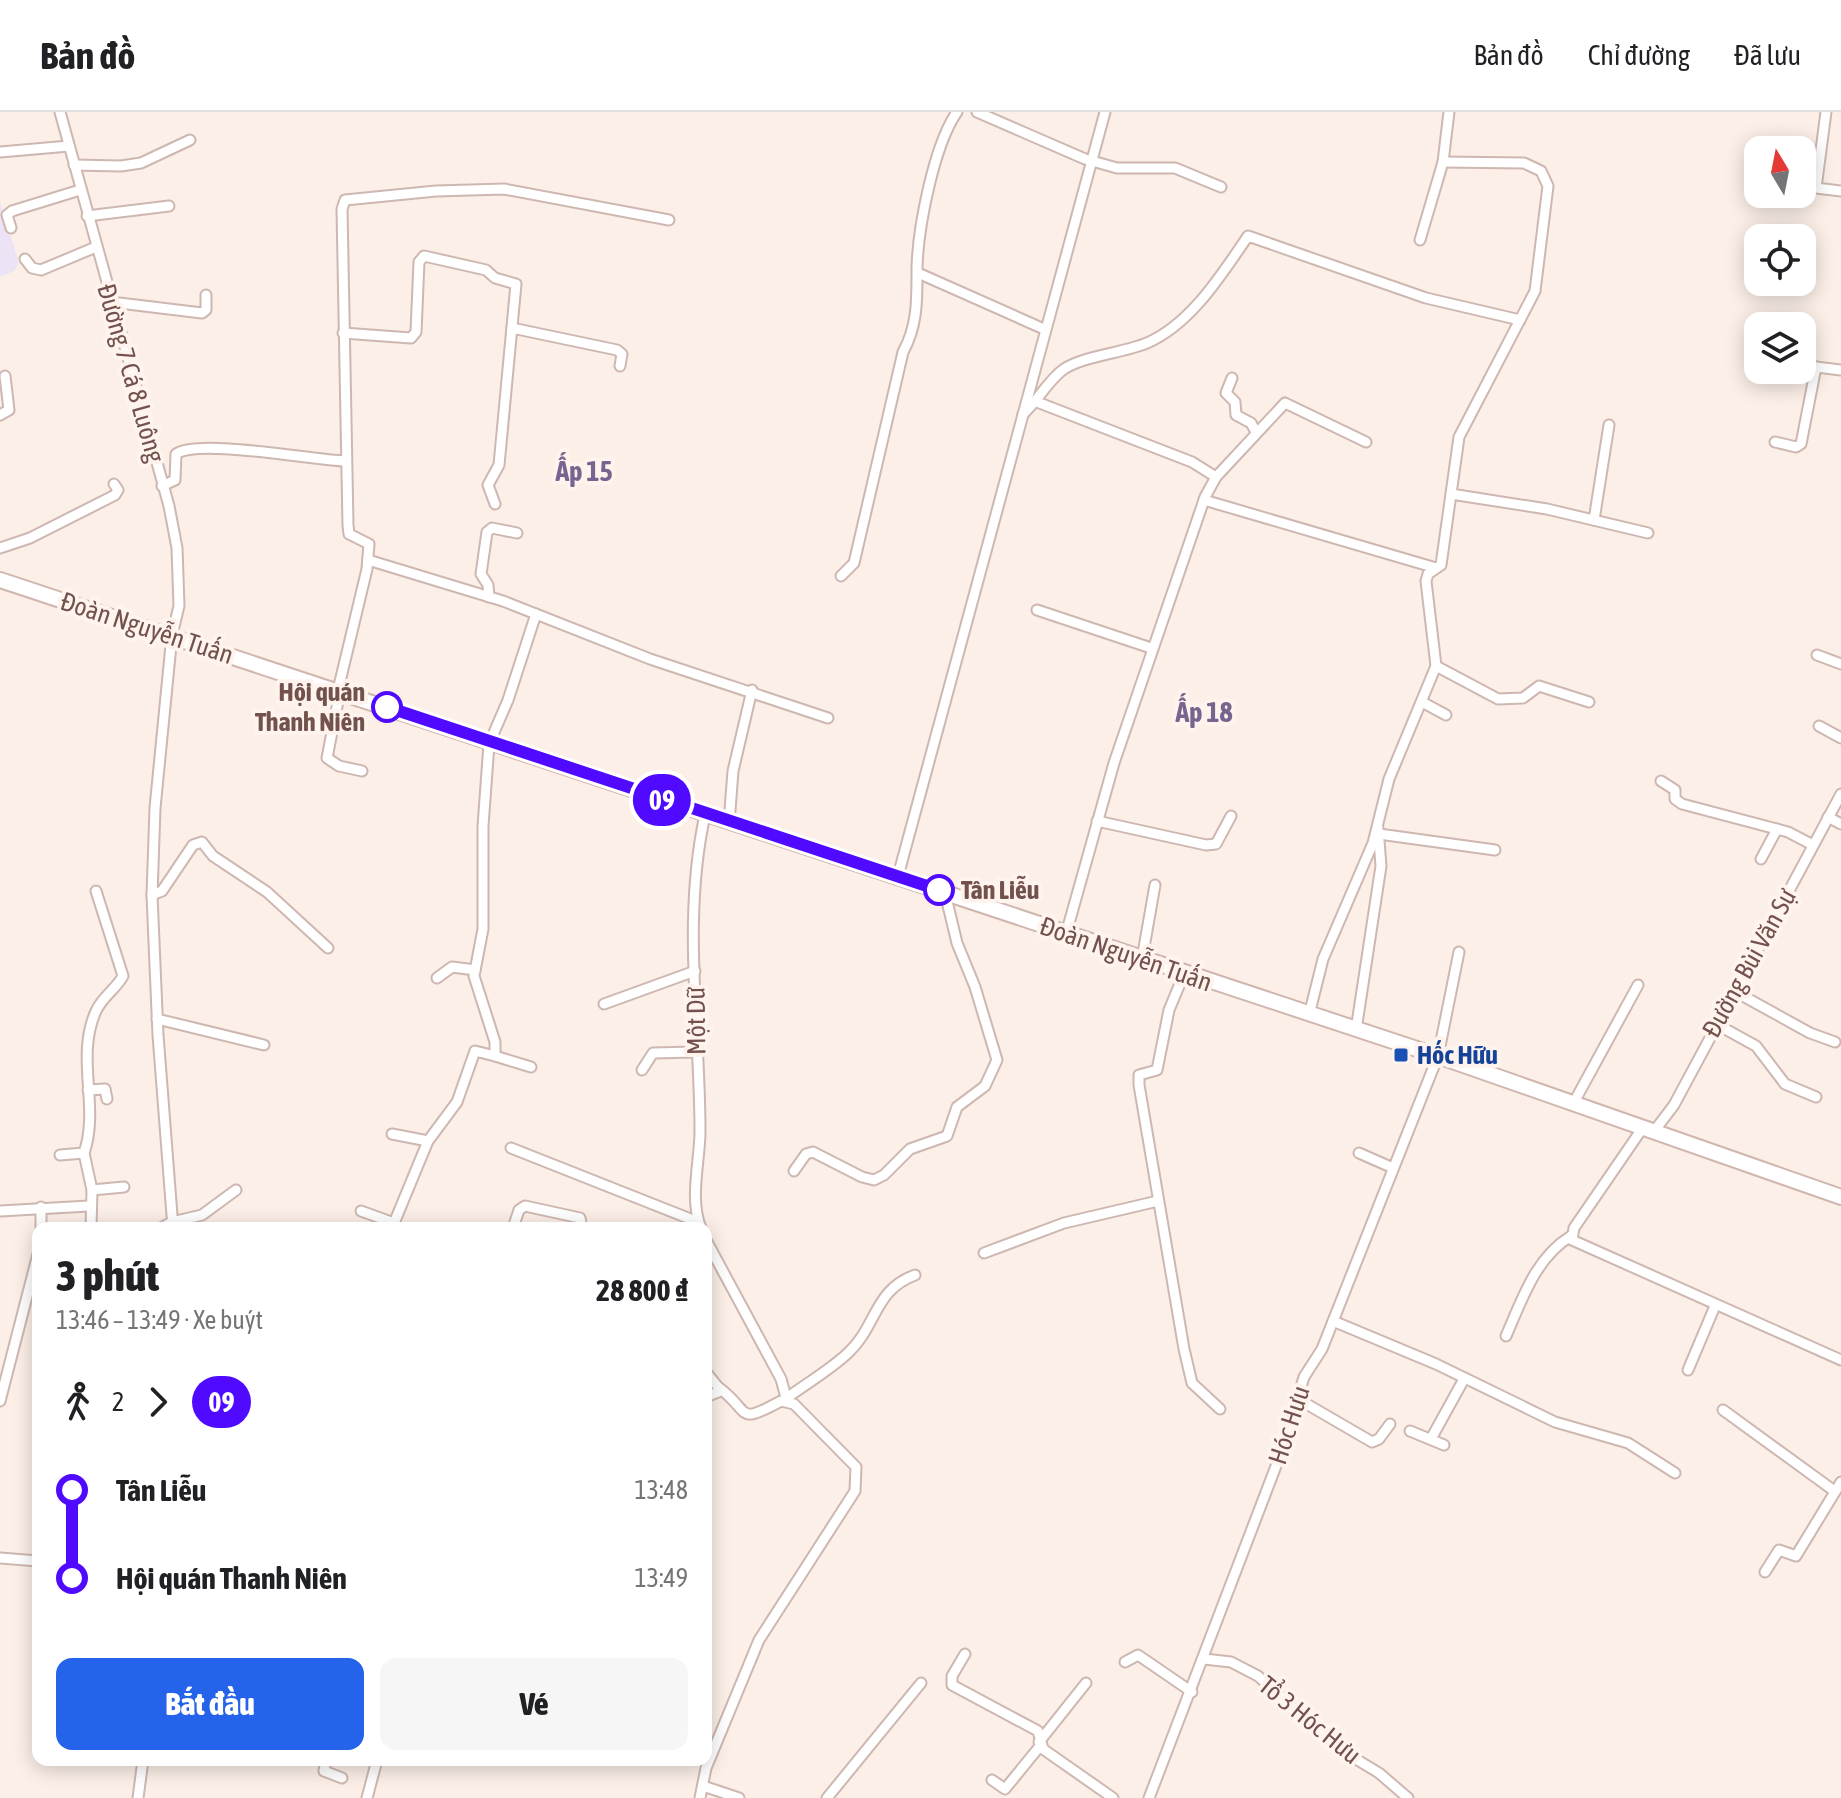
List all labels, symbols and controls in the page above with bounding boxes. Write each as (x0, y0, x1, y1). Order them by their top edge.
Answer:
text: Bản đồ (40, 34, 135, 77)
text: Bản đồ (1473, 39, 1544, 71)
text: Chỉ đường (1588, 39, 1690, 71)
text: Đã lưu (1734, 39, 1801, 71)
north arrow (1744, 136, 1816, 208)
map controls (1744, 136, 1816, 384)
button: locate (1744, 224, 1816, 296)
street label: Đường 7 Cá 8 Luông (91, 280, 171, 466)
button: layers (1744, 312, 1816, 384)
district label: Ấp 15 (554, 452, 613, 487)
street label: Đoàn Nguyễn Tuấn (57, 586, 237, 670)
place label: Hội quán Thanh Niên (255, 677, 365, 737)
marker: Hội quán Thanh Niên (372, 692, 402, 722)
district label: Ấp 18 (1174, 693, 1233, 728)
line badge: 09 (626, 774, 698, 826)
text: 09 (649, 784, 675, 816)
marker: Tân Liễu (924, 875, 954, 905)
place label: Tân Liễu (961, 875, 1039, 905)
street label: Đường Bùi Văn Sự (1696, 883, 1802, 1042)
street label: Đoàn Nguyễn Tuấn (1036, 911, 1216, 997)
street label: Một Dữ (680, 986, 712, 1055)
place label: Hốc Hữu (1417, 1040, 1498, 1070)
marker: Hốc Hữu (1392, 1046, 1410, 1064)
text: 3 phút (56, 1250, 159, 1300)
text: 28 800 ₫ (596, 1273, 688, 1307)
text: 13:46 – 13:49 · Xe buýt (56, 1305, 263, 1335)
icon: walk (56, 1380, 100, 1424)
icon: forward (136, 1380, 180, 1424)
street label: Hóc Hưu (1262, 1382, 1316, 1468)
text: 09 (208, 1386, 235, 1418)
text: 2 (112, 1387, 124, 1417)
text: Tân Liễu (116, 1473, 206, 1507)
text: 13:48 (634, 1475, 688, 1505)
text: Hội quán Thanh Niên (116, 1561, 347, 1595)
text: 13:49 (634, 1563, 688, 1593)
button: Bắt đầu (56, 1658, 364, 1750)
button: Vé (380, 1658, 688, 1750)
street label: Tổ 3 Hóc Hưu (1253, 1668, 1368, 1770)

